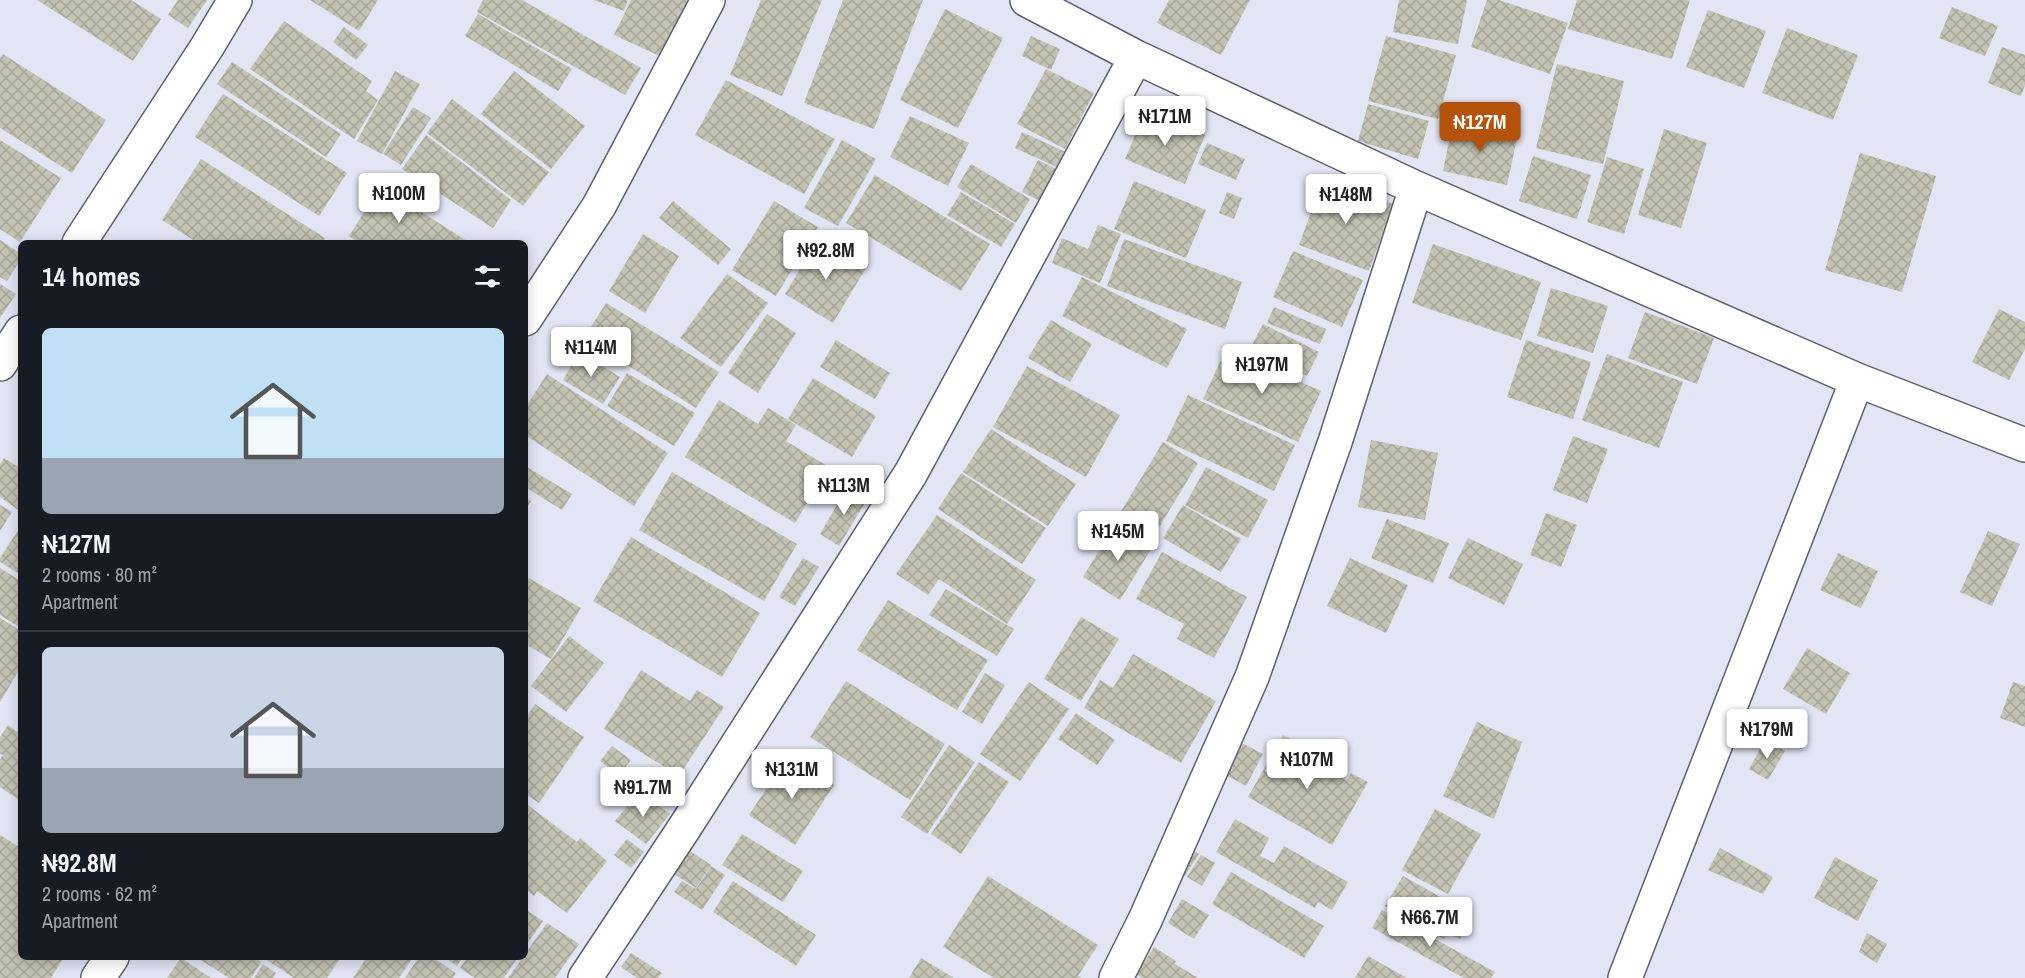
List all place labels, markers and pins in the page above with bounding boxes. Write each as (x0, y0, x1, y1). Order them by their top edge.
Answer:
pin: ₦171M (1123, 96, 1207, 147)
pin: ₦127M (1438, 102, 1522, 153)
pin: ₦100M (357, 173, 441, 224)
pin: ₦148M (1304, 174, 1388, 225)
pin: ₦92.8M (777, 230, 875, 281)
pin: ₦114M (549, 327, 633, 378)
pin: ₦197M (1220, 344, 1304, 395)
pin: ₦113M (802, 465, 886, 516)
pin: ₦145M (1076, 511, 1160, 562)
pin: ₦179M (1725, 709, 1809, 760)
pin: ₦107M (1265, 739, 1349, 790)
pin: ₦131M (750, 749, 834, 800)
pin: ₦91.7M (594, 767, 692, 818)
pin: ₦66.7M (1381, 897, 1479, 948)

